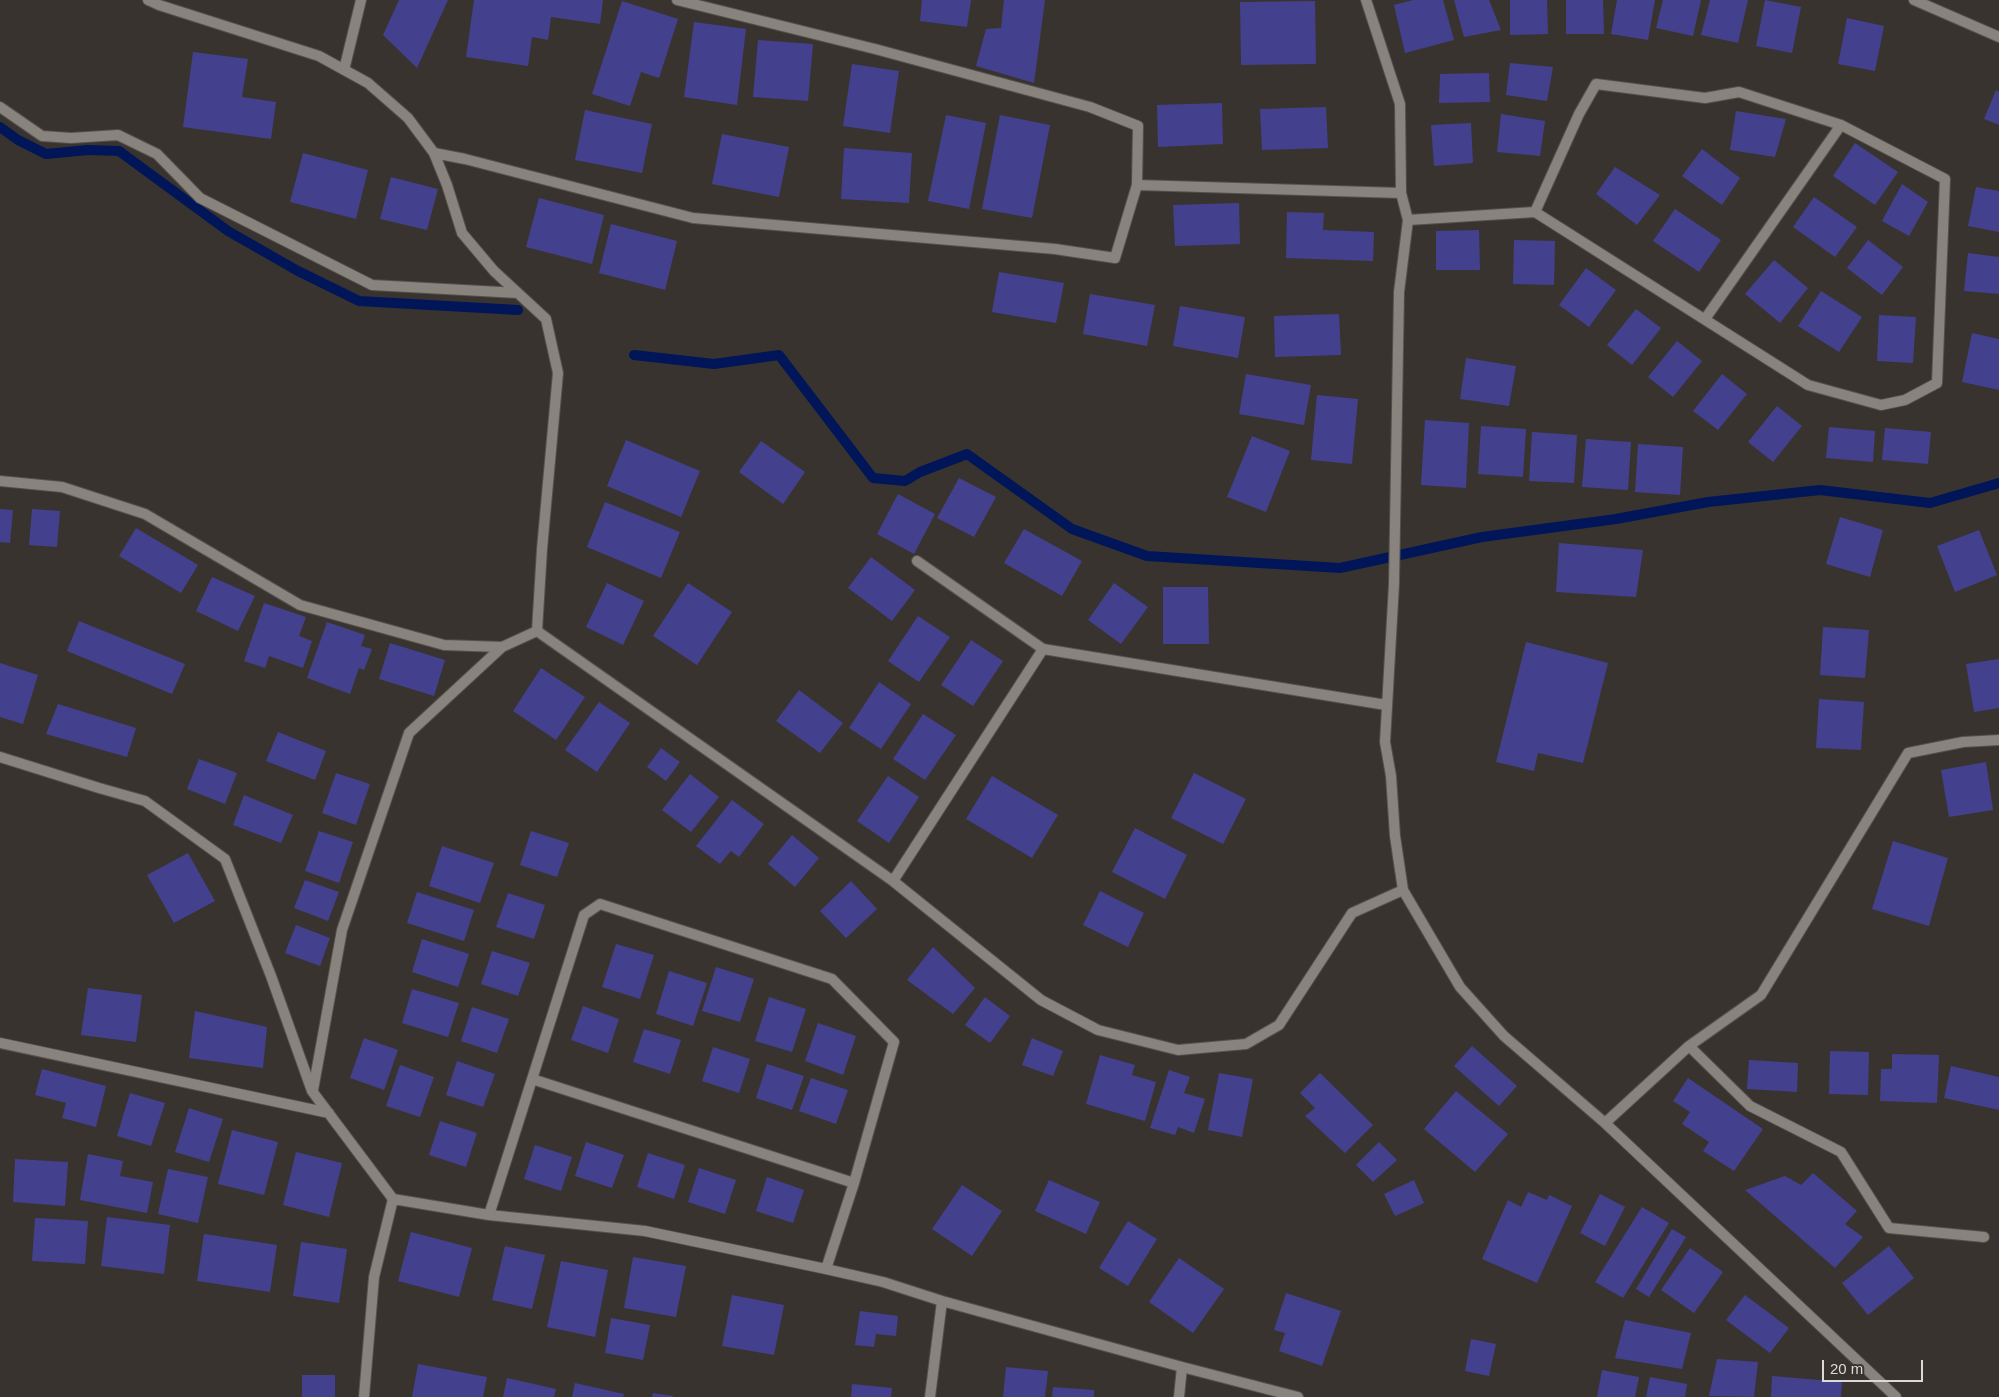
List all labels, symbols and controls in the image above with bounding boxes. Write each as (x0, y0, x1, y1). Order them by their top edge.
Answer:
scale bar (1824, 1350, 1925, 1382)
text: 20 m (1830, 1360, 1863, 1377)

